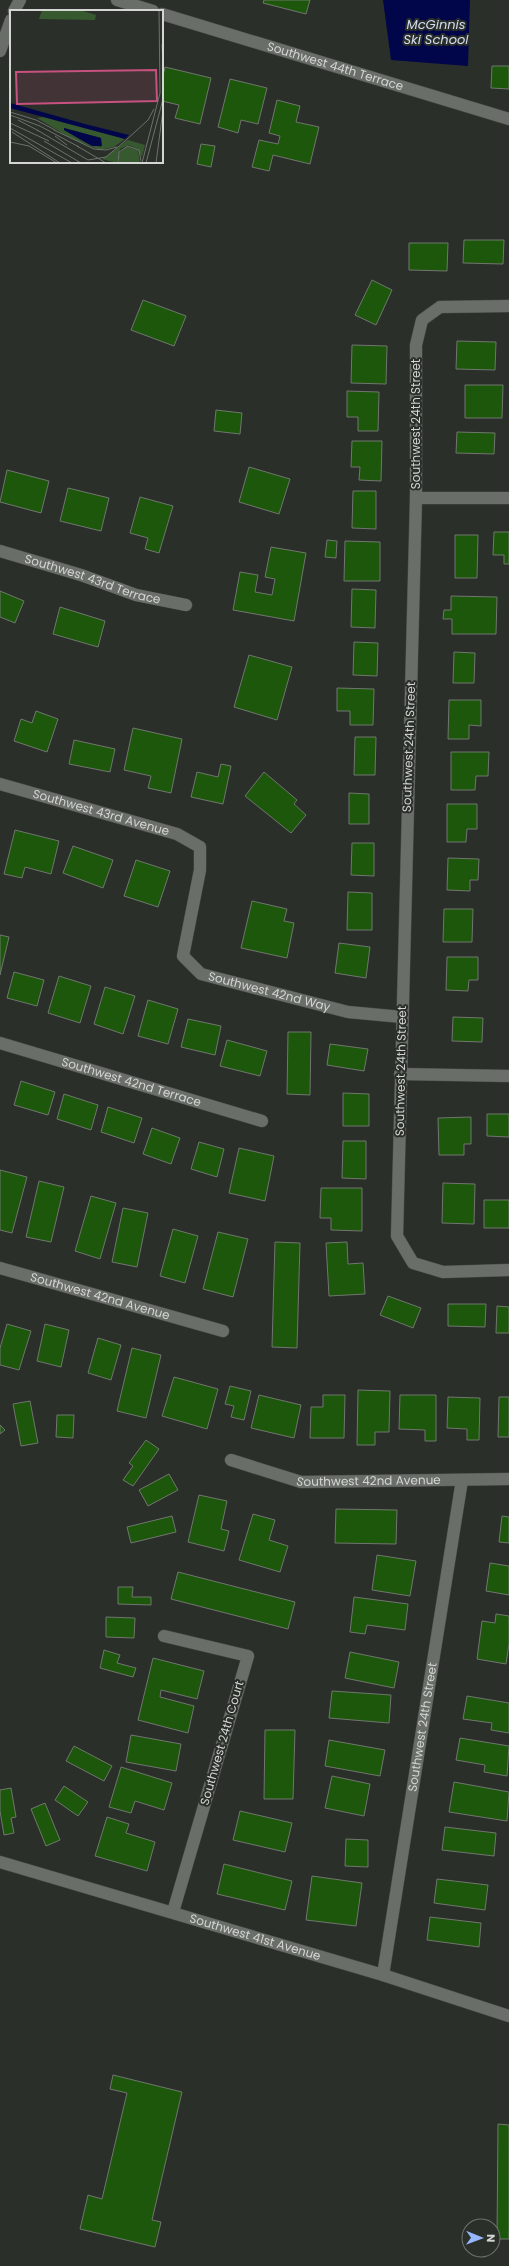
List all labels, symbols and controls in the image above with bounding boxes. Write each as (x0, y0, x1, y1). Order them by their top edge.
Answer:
inset map (10, 10, 163, 163)
water label: McGinnis Ski School (404, 15, 469, 49)
street label: Southwest 44th Terrace (265, 37, 406, 95)
street label: Southwest 24th Street (407, 359, 424, 489)
street label: Southwest 43rd Terrace (23, 550, 162, 608)
street label: Southwest 24th Street (398, 682, 419, 812)
street label: Southwest 43rd Avenue (31, 785, 171, 839)
street label: Southwest 42nd Way (206, 967, 333, 1015)
street label: Southwest 24th Street (391, 1006, 410, 1136)
street label: Southwest 42nd Terrace (60, 1053, 203, 1110)
street label: Southwest 42nd Avenue (28, 1268, 172, 1324)
street label: Southwest 42nd Avenue (294, 1471, 441, 1490)
street label: Southwest 24th Street (403, 1661, 441, 1793)
street label: Southwest 24th Court (196, 1679, 247, 1807)
street label: Southwest 41st Avenue (188, 1909, 323, 1964)
north arrow (461, 2218, 501, 2258)
text: N (483, 2234, 499, 2242)

